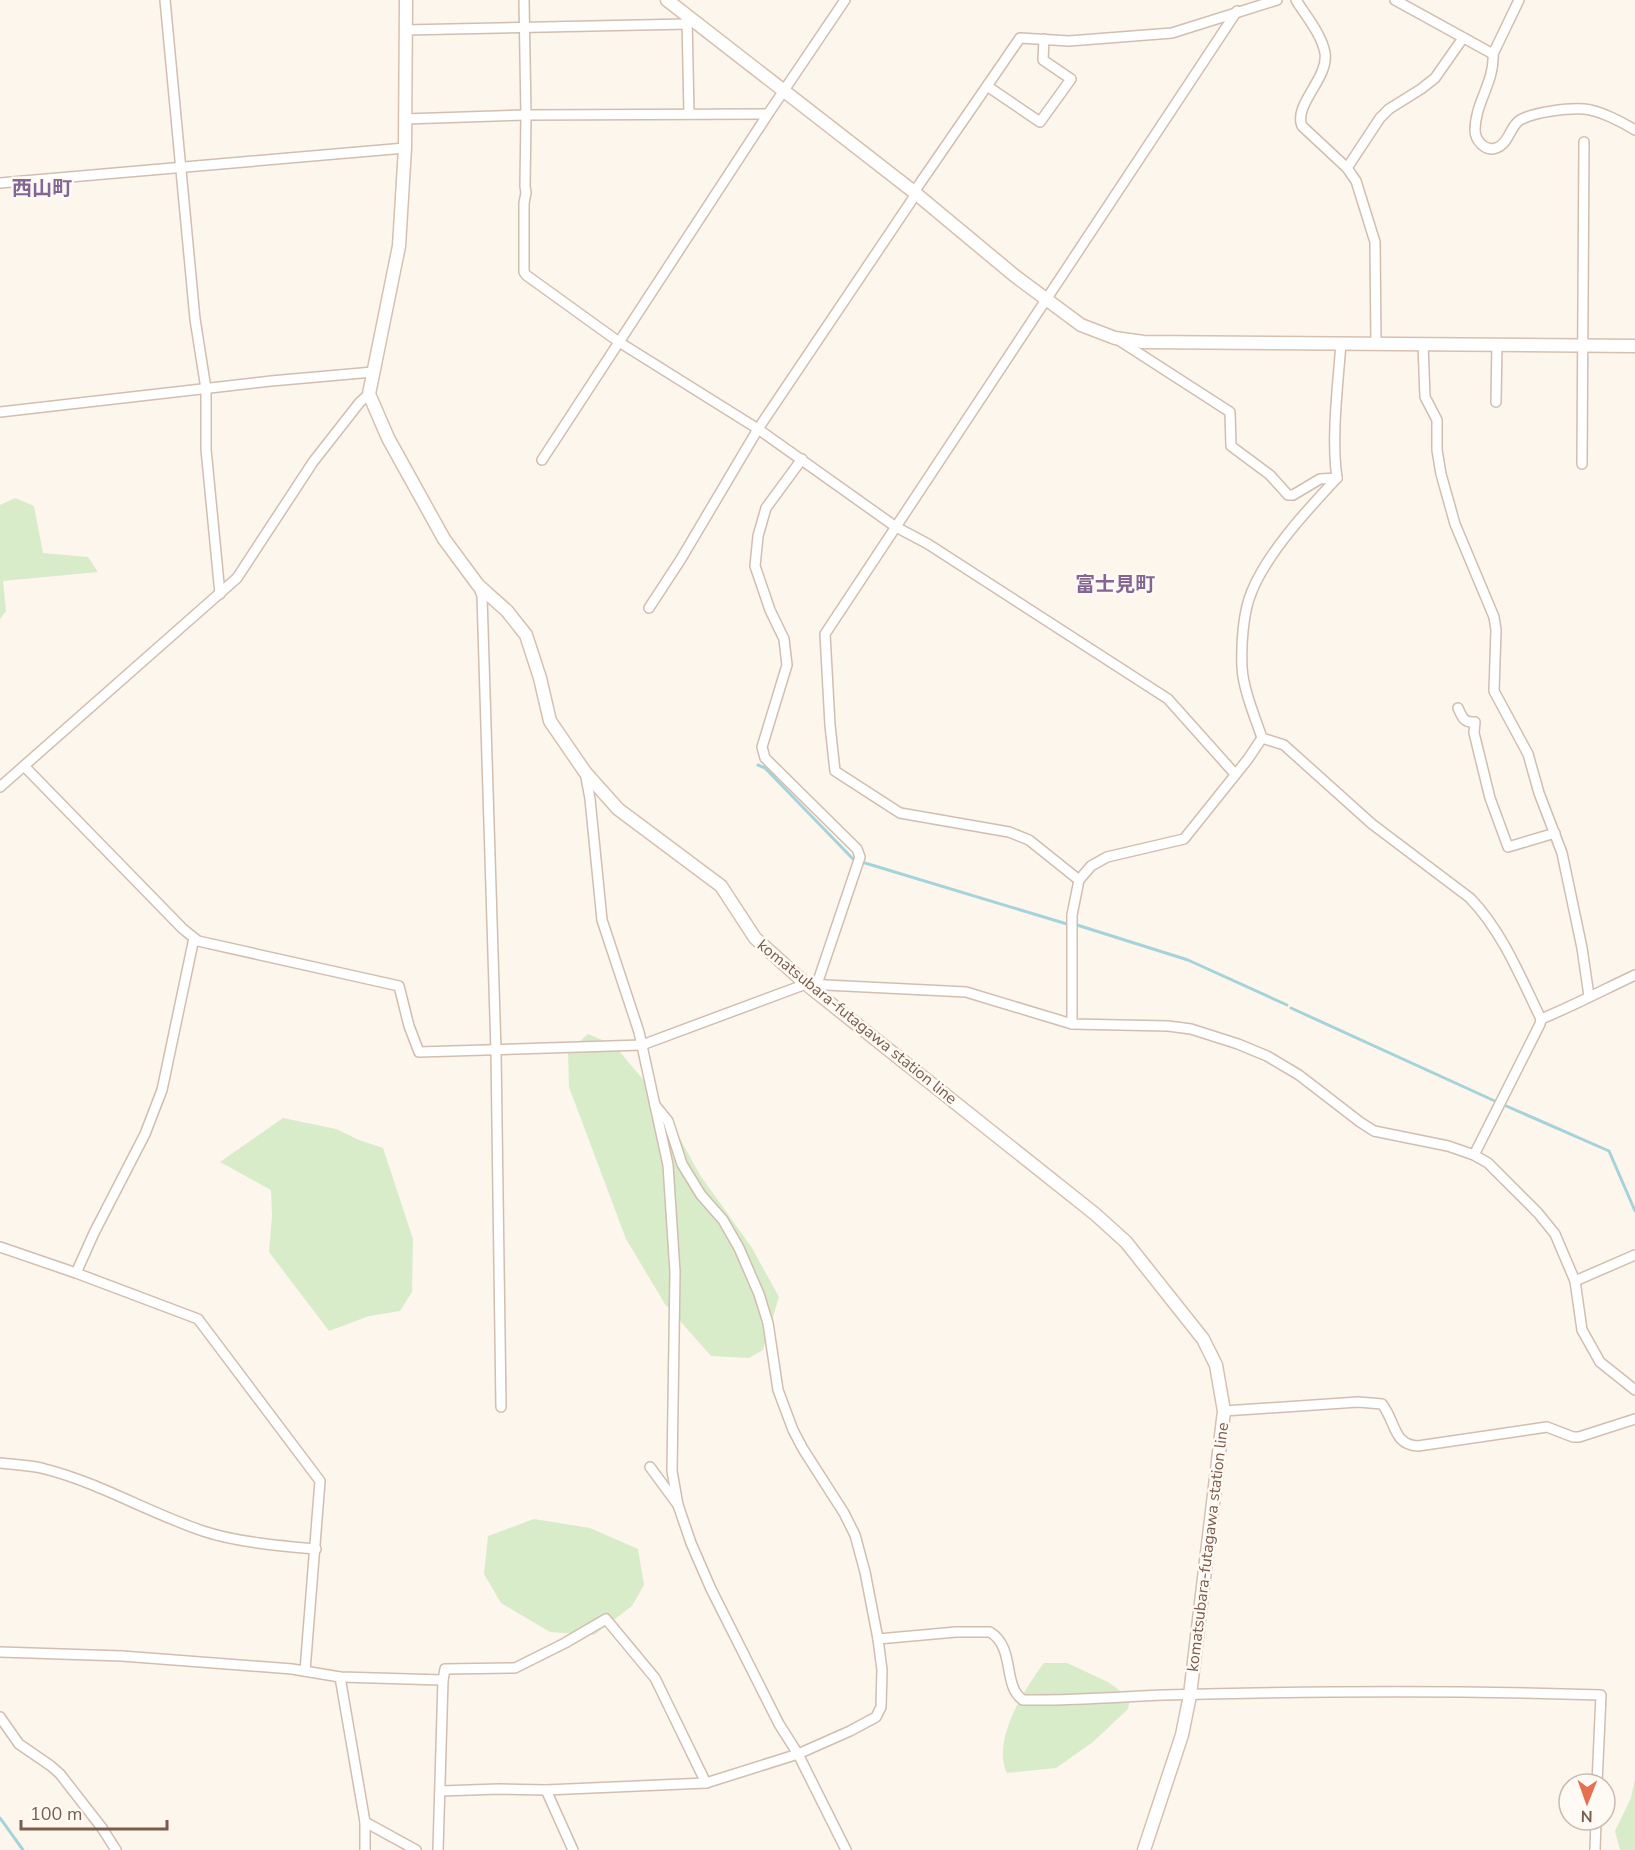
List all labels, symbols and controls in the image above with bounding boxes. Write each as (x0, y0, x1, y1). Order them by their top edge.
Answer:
district label: 西山町 (12, 175, 72, 202)
district label: 富士見町 (1075, 571, 1155, 598)
street label: komatsubara-futagawa station line (753, 934, 961, 1110)
street label: komatsubara-futagawa station line (1182, 1421, 1234, 1673)
north arrow (1557, 1772, 1617, 1832)
scale bar (21, 1793, 166, 1831)
text: 100 m (30, 1802, 82, 1826)
text: N (1581, 1805, 1593, 1827)

